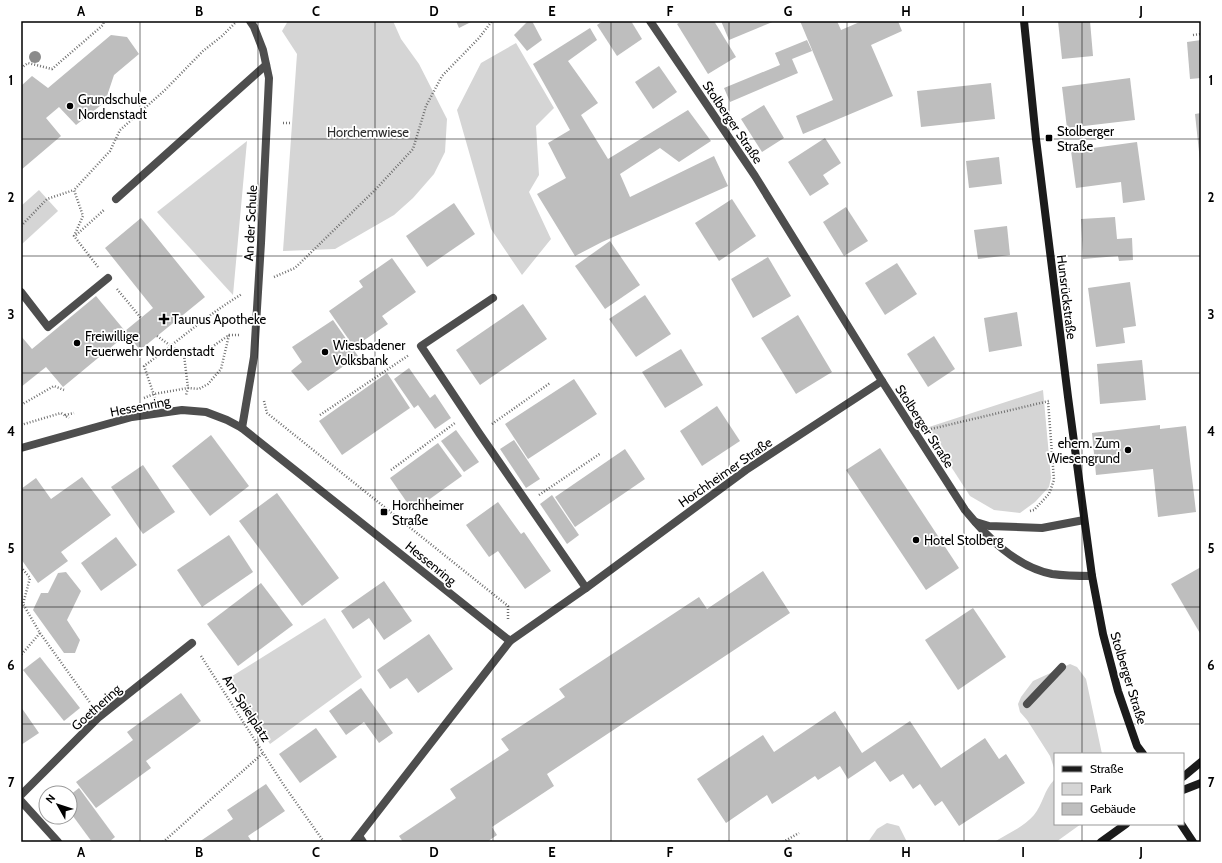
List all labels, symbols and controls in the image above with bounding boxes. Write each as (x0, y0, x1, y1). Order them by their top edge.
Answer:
text: A (77, 3, 86, 19)
text: B (195, 3, 203, 19)
text: C (312, 3, 320, 19)
text: D (429, 3, 439, 19)
text: E (548, 3, 556, 19)
text: F (667, 3, 674, 19)
text: G (784, 3, 793, 19)
text: H (901, 3, 911, 19)
text: I (1021, 3, 1025, 19)
text: J (1138, 3, 1143, 19)
text: 1 (9, 72, 13, 88)
text: 1 (1209, 72, 1213, 88)
street label: Stolberger Straße (699, 78, 767, 167)
place label: Grundschule Nordenstadt (78, 91, 147, 122)
marker: Grundschule Nordenstadt (65, 101, 75, 111)
place label: Stolberger Straße (1057, 123, 1115, 154)
park label: Horchemwiese (327, 124, 409, 140)
marker: Stolberger Straße (1044, 133, 1054, 143)
street label: An der Schule (240, 184, 260, 261)
text: 2 (8, 189, 15, 205)
text: 2 (1208, 189, 1215, 205)
street label: Hunsrückstraße (1054, 254, 1080, 341)
text: 3 (7, 306, 15, 322)
text: 3 (1207, 306, 1215, 322)
place label: Taunus Apotheke (172, 311, 267, 327)
marker: Taunus Apotheke (159, 314, 169, 324)
place label: Freiwillige Feuerwehr Nordenstadt (85, 328, 215, 359)
place label: Wiesbadener Volksbank (333, 337, 406, 368)
marker: Freiwillige Feuerwehr Nordenstadt (72, 338, 82, 348)
marker: Wiesbadener Volksbank (320, 347, 330, 357)
street label: Stolberger Straße (892, 381, 958, 471)
street label: Hessenring (109, 392, 172, 420)
text: 4 (7, 423, 15, 439)
text: 4 (1207, 423, 1215, 439)
street label: Horchheimer Straße (675, 434, 775, 510)
place label: ehem. Zum Wiesengrund (1047, 435, 1120, 466)
marker: ehem. Zum Wiesengrund (1123, 445, 1133, 455)
place label: Horchheimer Straße (392, 497, 465, 528)
marker: Horchheimer Straße (379, 507, 389, 517)
place label: Hotel Stolberg (924, 532, 1004, 548)
marker: Hotel Stolberg (911, 535, 921, 545)
street label: Hessenring (402, 538, 460, 589)
text: 5 (8, 540, 15, 556)
text: 5 (1208, 540, 1215, 556)
street label: Stolberger Straße (1107, 630, 1151, 727)
text: 6 (7, 657, 15, 673)
text: 6 (1207, 657, 1215, 673)
street label: Am Spielplatz (219, 672, 275, 744)
street label: Goethering (68, 680, 124, 733)
legend (1054, 753, 1184, 825)
text: Straße (1090, 761, 1123, 776)
text: 7 (8, 774, 15, 790)
text: 7 (1208, 774, 1215, 790)
text: Park (1090, 781, 1112, 796)
north arrow (38, 785, 78, 825)
text: N (42, 791, 58, 806)
text: Gebäude (1090, 801, 1136, 816)
text: A (77, 844, 86, 860)
text: B (195, 844, 203, 860)
text: C (312, 844, 320, 860)
text: D (429, 844, 439, 860)
text: E (548, 844, 556, 860)
text: F (667, 844, 674, 860)
text: G (784, 844, 793, 860)
text: H (901, 844, 911, 860)
text: I (1021, 844, 1025, 860)
text: J (1138, 844, 1143, 860)

